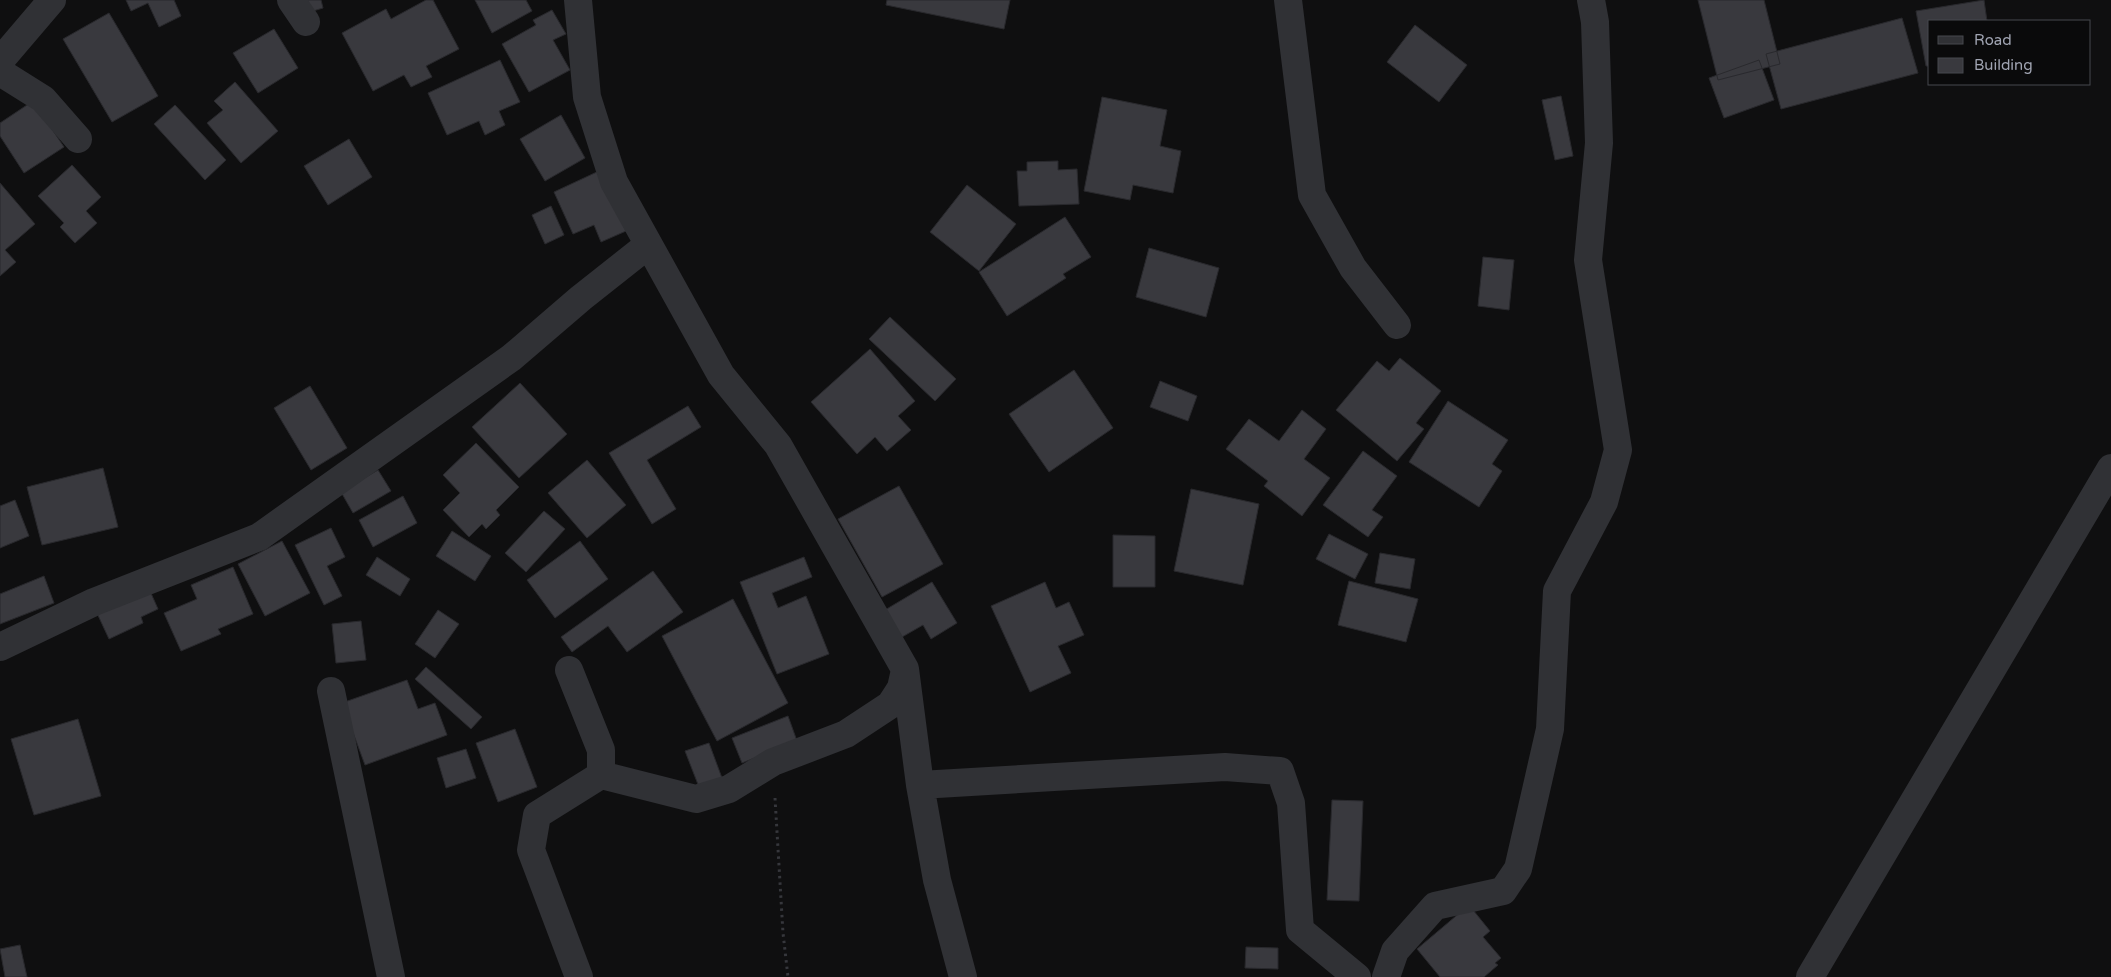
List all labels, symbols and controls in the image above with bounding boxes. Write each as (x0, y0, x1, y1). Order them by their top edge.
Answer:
legend (1928, 20, 2091, 85)
text: Road (1974, 31, 2012, 49)
text: Building (1974, 56, 2033, 74)

